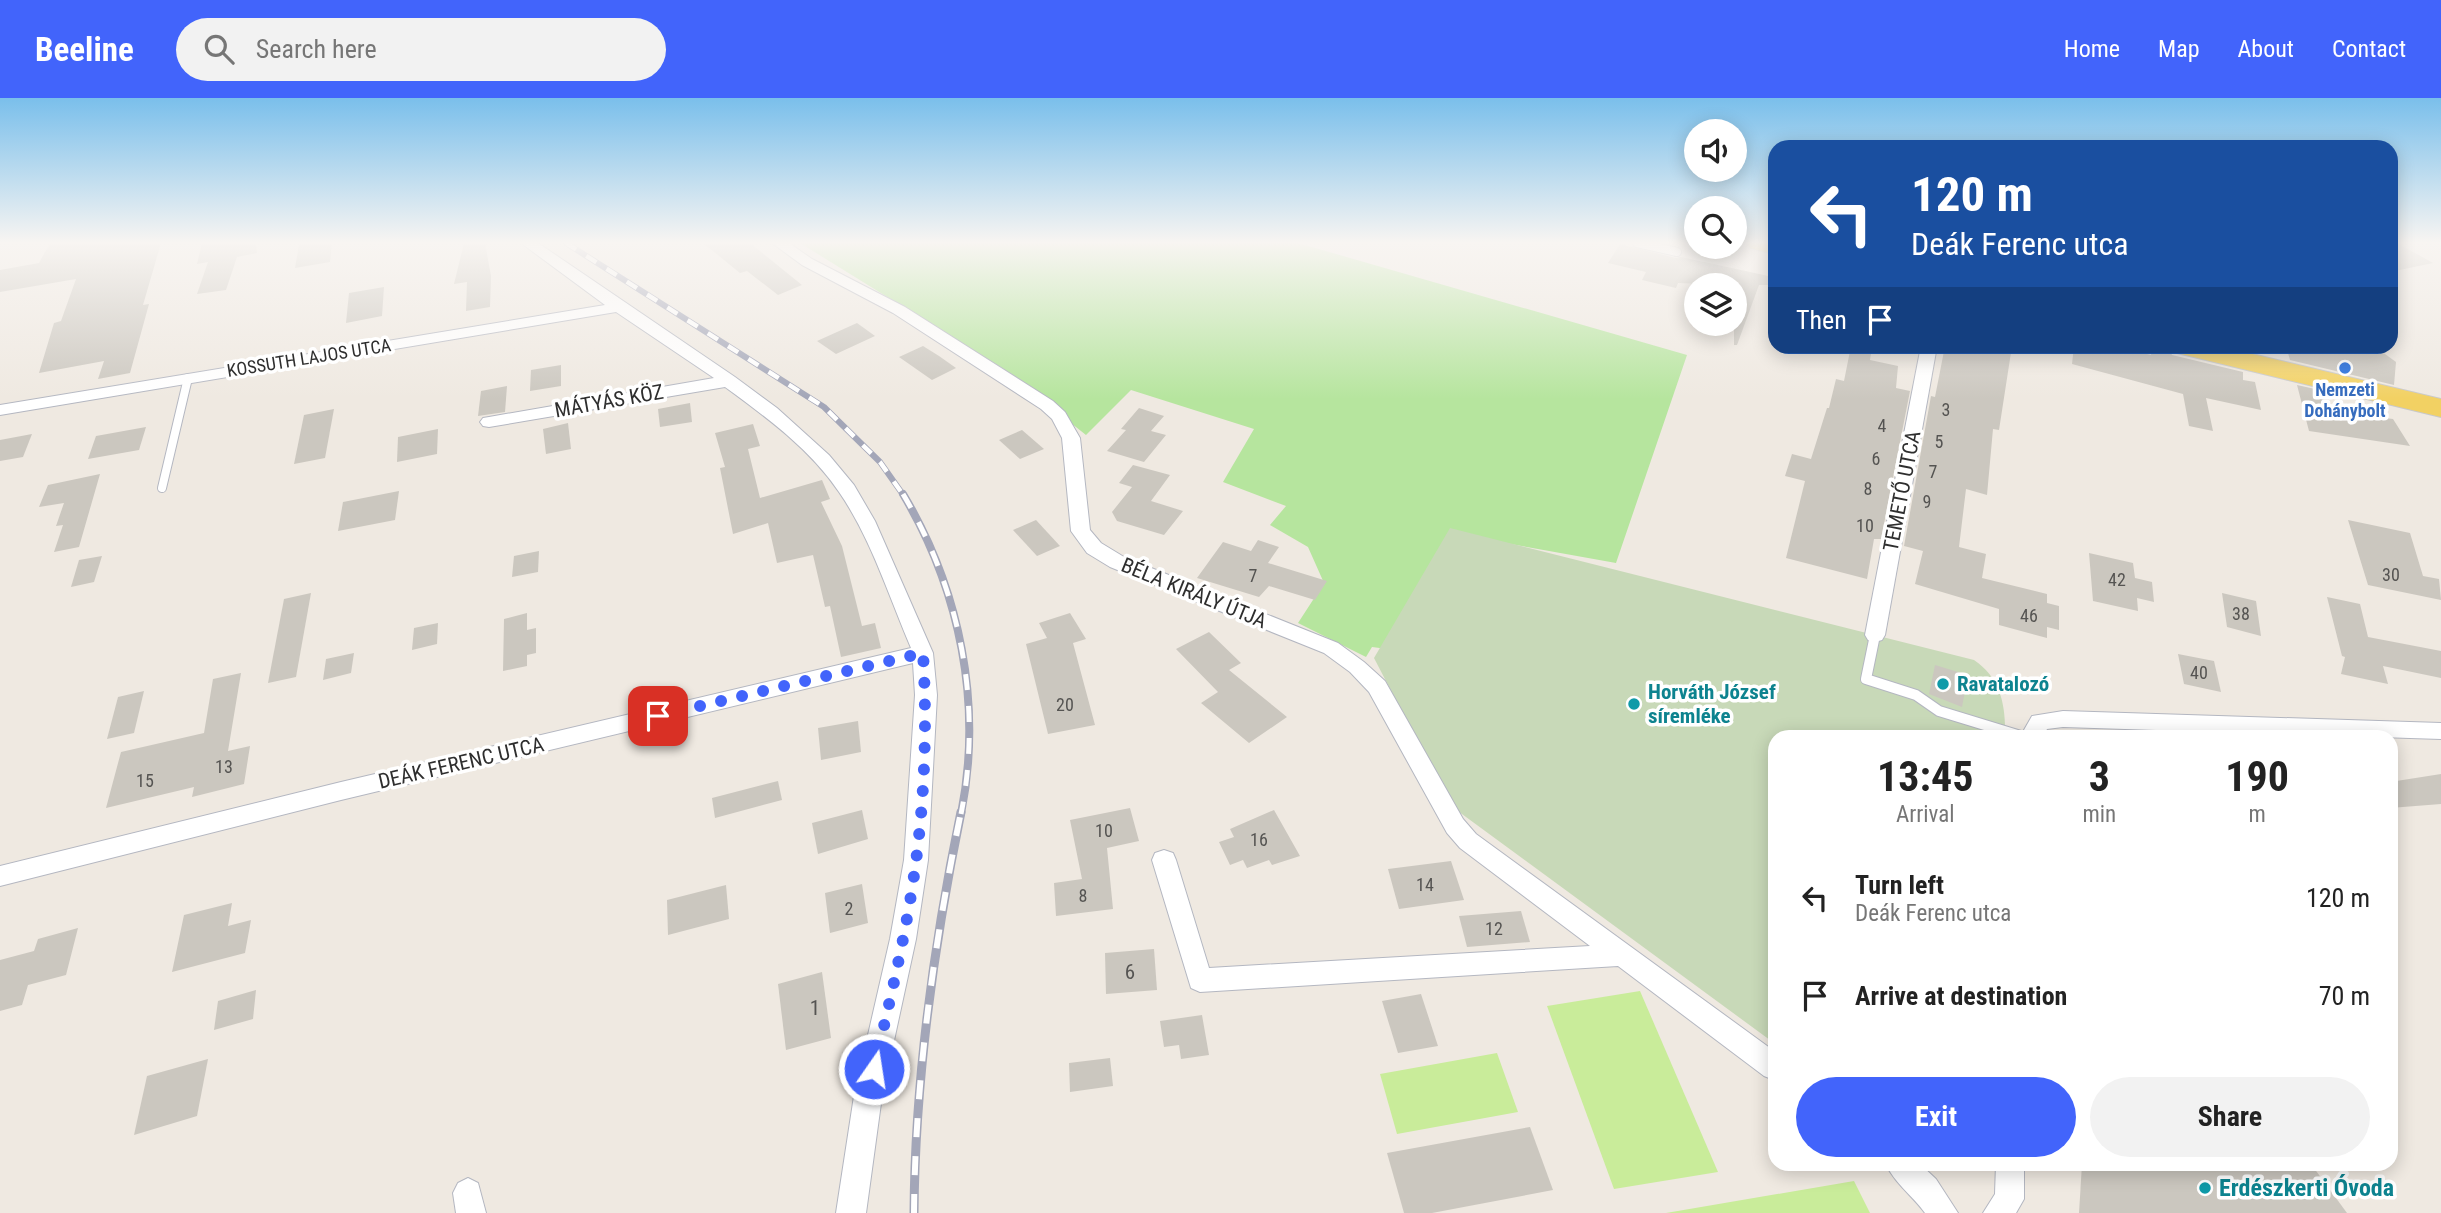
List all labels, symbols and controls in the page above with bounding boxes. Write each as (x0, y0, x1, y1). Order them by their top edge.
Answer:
search box (176, 18, 666, 81)
text: Beeline (35, 30, 134, 69)
icon: search (200, 30, 238, 68)
text: Search here (256, 34, 377, 64)
text: Home (2064, 35, 2120, 63)
text: Map (2158, 35, 2200, 63)
text: About (2238, 35, 2294, 63)
text: Contact (2332, 35, 2406, 63)
map controls (1684, 119, 1747, 336)
button: sound (1684, 119, 1747, 182)
text: 120 m (1911, 166, 2033, 223)
icon: left (1796, 168, 1887, 259)
button: search (1684, 196, 1747, 259)
text: Deák Ferenc utca (1911, 225, 2129, 263)
button: layers (1684, 273, 1747, 336)
icon: arrive (1861, 301, 1899, 339)
text: Then (1796, 305, 1847, 335)
street label: KOSSUTH LAJOS UTCA (225, 334, 393, 381)
marker: Nemzeti Dohánybolt (2337, 360, 2353, 376)
place label: Nemzeti Dohánybolt (2304, 379, 2386, 421)
street label: MÁTYÁS KÖZ (553, 380, 665, 422)
house number: 3 (1942, 399, 1950, 420)
house number: 4 (1878, 415, 1887, 436)
street label: TEMETŐ UTCA (1879, 429, 1925, 553)
house number: 5 (1935, 431, 1944, 452)
house number: 6 (1872, 448, 1880, 469)
house number: 7 (1929, 461, 1938, 482)
house number: 8 (1864, 478, 1872, 499)
house number: 9 (1923, 491, 1931, 512)
house number: 10 (1856, 515, 1874, 536)
street label: BÉLA KIRÁLY ÚTJA (1118, 553, 1270, 633)
house number: 30 (2382, 564, 2400, 585)
house number: 7 (1249, 565, 1258, 586)
house number: 42 (2108, 569, 2126, 590)
house number: 38 (2232, 603, 2250, 624)
house number: 46 (2020, 605, 2038, 626)
house number: 40 (2190, 662, 2208, 683)
place label: Ravatalozó (1957, 672, 2049, 696)
marker: Ravatalozó (1935, 676, 1951, 692)
place label: Horváth József síremléke (1648, 680, 1776, 728)
pin (628, 686, 688, 746)
house number: 20 (1056, 694, 1074, 715)
marker: Horváth József síremléke (1626, 696, 1642, 712)
icon: arrive (639, 697, 677, 735)
street label: DEÁK FERENC UTCA (376, 732, 546, 794)
text: 13:45 (1877, 752, 1973, 801)
text: 3 (2089, 752, 2110, 801)
text: 190 (2225, 752, 2289, 801)
house number: 13 (215, 756, 233, 777)
house number: 15 (136, 770, 154, 791)
text: Arrival (1896, 801, 1954, 828)
text: min (2082, 801, 2116, 828)
text: m (2248, 801, 2266, 828)
house number: 10 (1095, 820, 1113, 841)
house number: 16 (1250, 829, 1268, 850)
text: Turn left (1855, 870, 1944, 900)
house number: 14 (1416, 874, 1434, 895)
icon: left (1796, 879, 1834, 917)
text: 120 m (2306, 883, 2370, 913)
house number: 8 (1079, 885, 1087, 906)
house number: 2 (845, 898, 854, 919)
text: Deák Ferenc utca (1855, 900, 2011, 927)
house number: 12 (1485, 918, 1503, 939)
house number: 6 (1125, 960, 1135, 984)
icon: arrive (1796, 977, 1834, 1015)
text: Arrive at destination (1855, 981, 2067, 1011)
text: 70 m (2319, 981, 2370, 1011)
house number: 1 (810, 996, 820, 1020)
position arrow (837, 1032, 911, 1106)
button: Exit (1796, 1077, 2076, 1157)
button: Share (2090, 1077, 2370, 1157)
place label: Erdészkerti Óvoda (2219, 1174, 2394, 1202)
marker: Erdészkerti Óvoda (2197, 1180, 2213, 1196)

